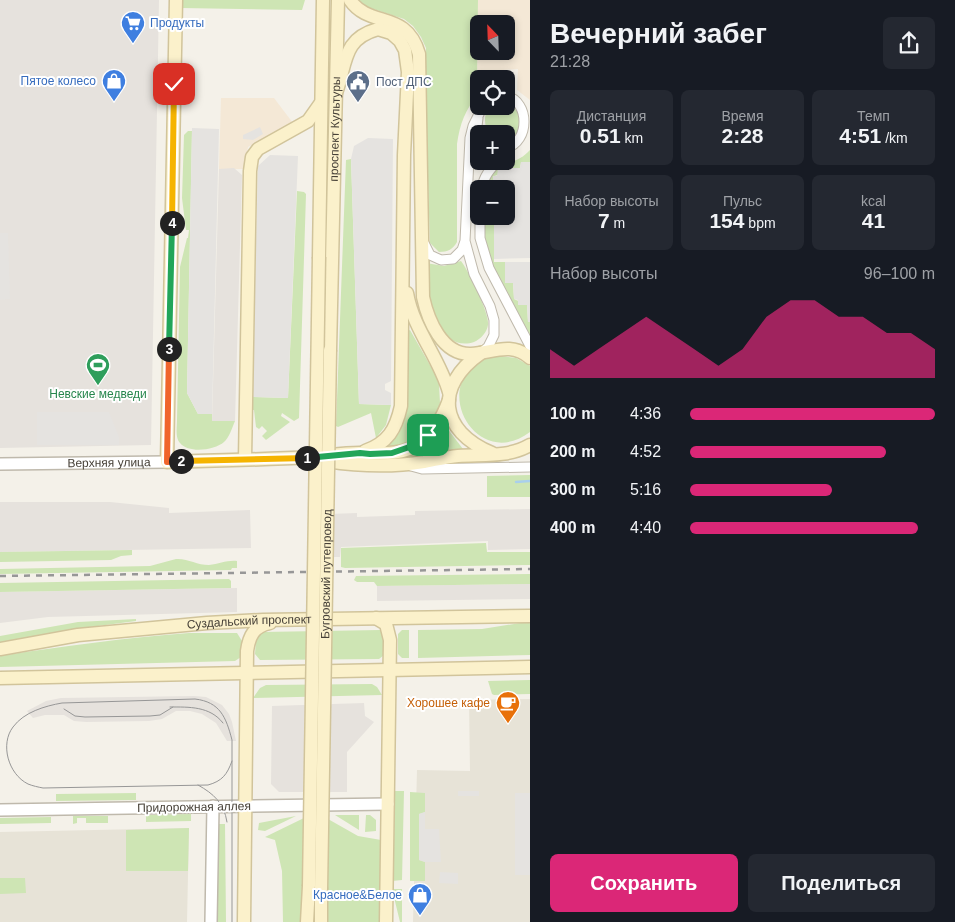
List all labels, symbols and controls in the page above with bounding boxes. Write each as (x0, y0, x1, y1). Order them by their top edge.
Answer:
supermarket icon: Продукты (120, 10, 146, 44)
north arrow (470, 15, 515, 60)
map controls (470, 15, 515, 225)
place label: Продукты (150, 16, 204, 30)
button: share (883, 17, 935, 69)
text: Вечерний забег (550, 18, 767, 49)
text: 21:28 (550, 53, 590, 70)
pin (153, 63, 195, 105)
shop icon: Пятое колесо (101, 68, 127, 102)
public building icon: Пост ДПС (345, 69, 371, 103)
icon: check (160, 70, 188, 98)
button: locate (470, 70, 515, 115)
place label: Пятое колесо (21, 74, 96, 88)
place label: Пост ДПС (376, 75, 432, 89)
street label: проспект Культуры (327, 76, 343, 182)
text: Дистанция (577, 108, 646, 124)
text: Время (721, 108, 764, 124)
text: Темп (857, 108, 890, 124)
text: 0.51 (580, 124, 621, 147)
text: 2:28 (721, 124, 764, 147)
text: 4:51 (839, 124, 881, 147)
button: + (470, 125, 515, 170)
text: km (621, 130, 643, 146)
text: /km (881, 130, 908, 146)
button: − (470, 180, 515, 225)
text: Набор высоты (565, 193, 659, 209)
text: Пульс (723, 193, 762, 209)
text: kcal (861, 193, 886, 209)
text: 7 (598, 209, 610, 232)
text: 154 (709, 209, 744, 232)
text: 41 (862, 209, 885, 232)
pin: 4 (160, 210, 184, 236)
text: 4 (169, 215, 176, 231)
text: m (610, 215, 625, 231)
text: bpm (744, 215, 776, 231)
text: Набор высоты (550, 265, 657, 282)
text: 96–100 m (864, 265, 935, 282)
pin: 3 (156, 336, 182, 362)
text: 3 (166, 341, 173, 357)
sports icon: Невские медведи (85, 352, 111, 386)
place label: Невские медведи (49, 387, 147, 401)
text: 100 m (550, 405, 595, 422)
text: 4:36 (630, 405, 661, 422)
pin (407, 414, 449, 456)
icon: arrive (414, 421, 442, 449)
text: 200 m (550, 443, 595, 460)
text: 4:52 (630, 443, 661, 460)
pin: 1 (294, 446, 320, 470)
pin: 2 (168, 448, 194, 474)
text: 1 (304, 450, 311, 466)
text: 2 (178, 453, 185, 469)
street label: Верхняя улица (67, 455, 151, 470)
text: 300 m (550, 481, 595, 498)
text: 5:16 (630, 481, 661, 498)
street label: Бугровский путепровод (318, 509, 334, 639)
text: 400 m (550, 519, 595, 536)
text: 4:40 (630, 519, 661, 536)
street label: Суздальский проспект (186, 612, 312, 632)
cafe icon: Хорошее кафе (495, 690, 521, 724)
place label: Хорошее кафе (407, 696, 490, 710)
street label: Придорожная аллея (137, 799, 251, 815)
button: Сохранить (550, 854, 738, 912)
button: Поделиться (748, 854, 935, 912)
shop icon: Красное&Белое (407, 882, 433, 916)
place label: Красное&Белое (313, 888, 402, 902)

